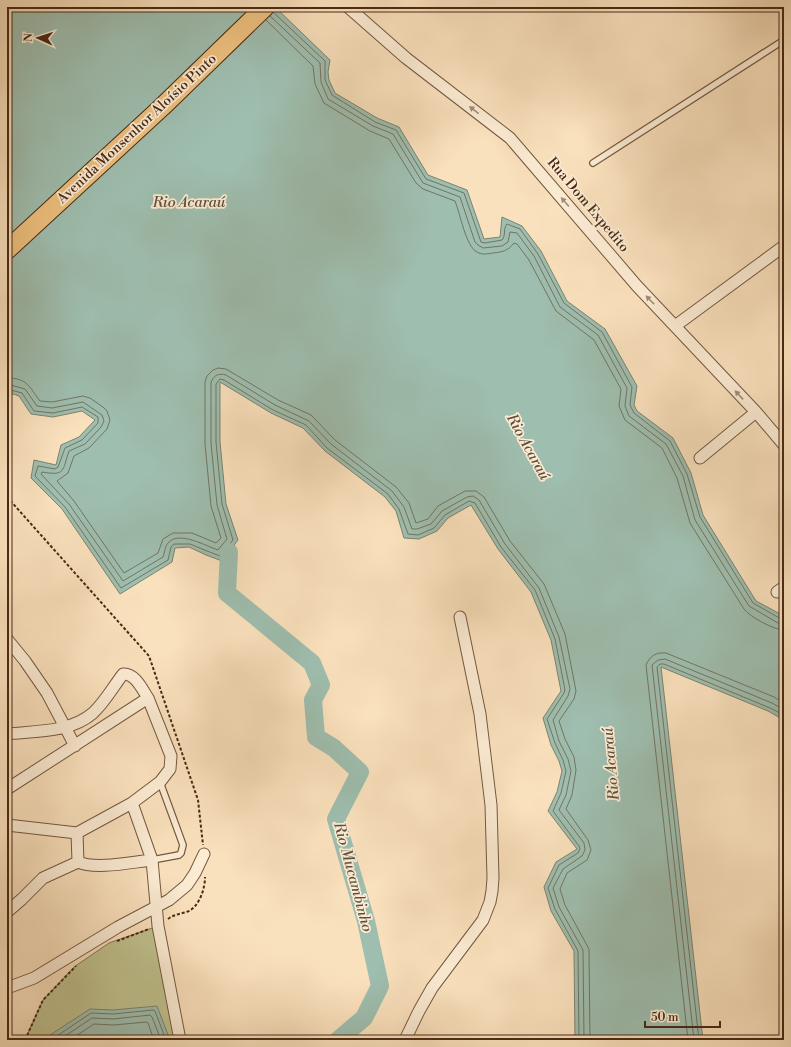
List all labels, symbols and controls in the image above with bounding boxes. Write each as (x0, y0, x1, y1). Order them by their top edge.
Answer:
north arrow (18, 18, 58, 58)
text: N (22, 33, 36, 42)
street label: Avenida Monsenhor Aloísio Pinto (53, 50, 221, 209)
one-way arrow (469, 106, 479, 114)
street label: Rua Dom Expedito (543, 154, 633, 256)
water label: Rio Acaraú (152, 193, 226, 212)
one-way arrow (560, 197, 569, 207)
one-way arrow (646, 295, 655, 305)
one-way arrow (735, 390, 744, 400)
water label: Rio Acaraú (502, 410, 554, 484)
water label: Rio Acaraú (598, 726, 624, 802)
water label: Rio Mucambinho (329, 819, 377, 934)
scale bar (645, 1003, 720, 1029)
text: 50 m (651, 1010, 679, 1025)

